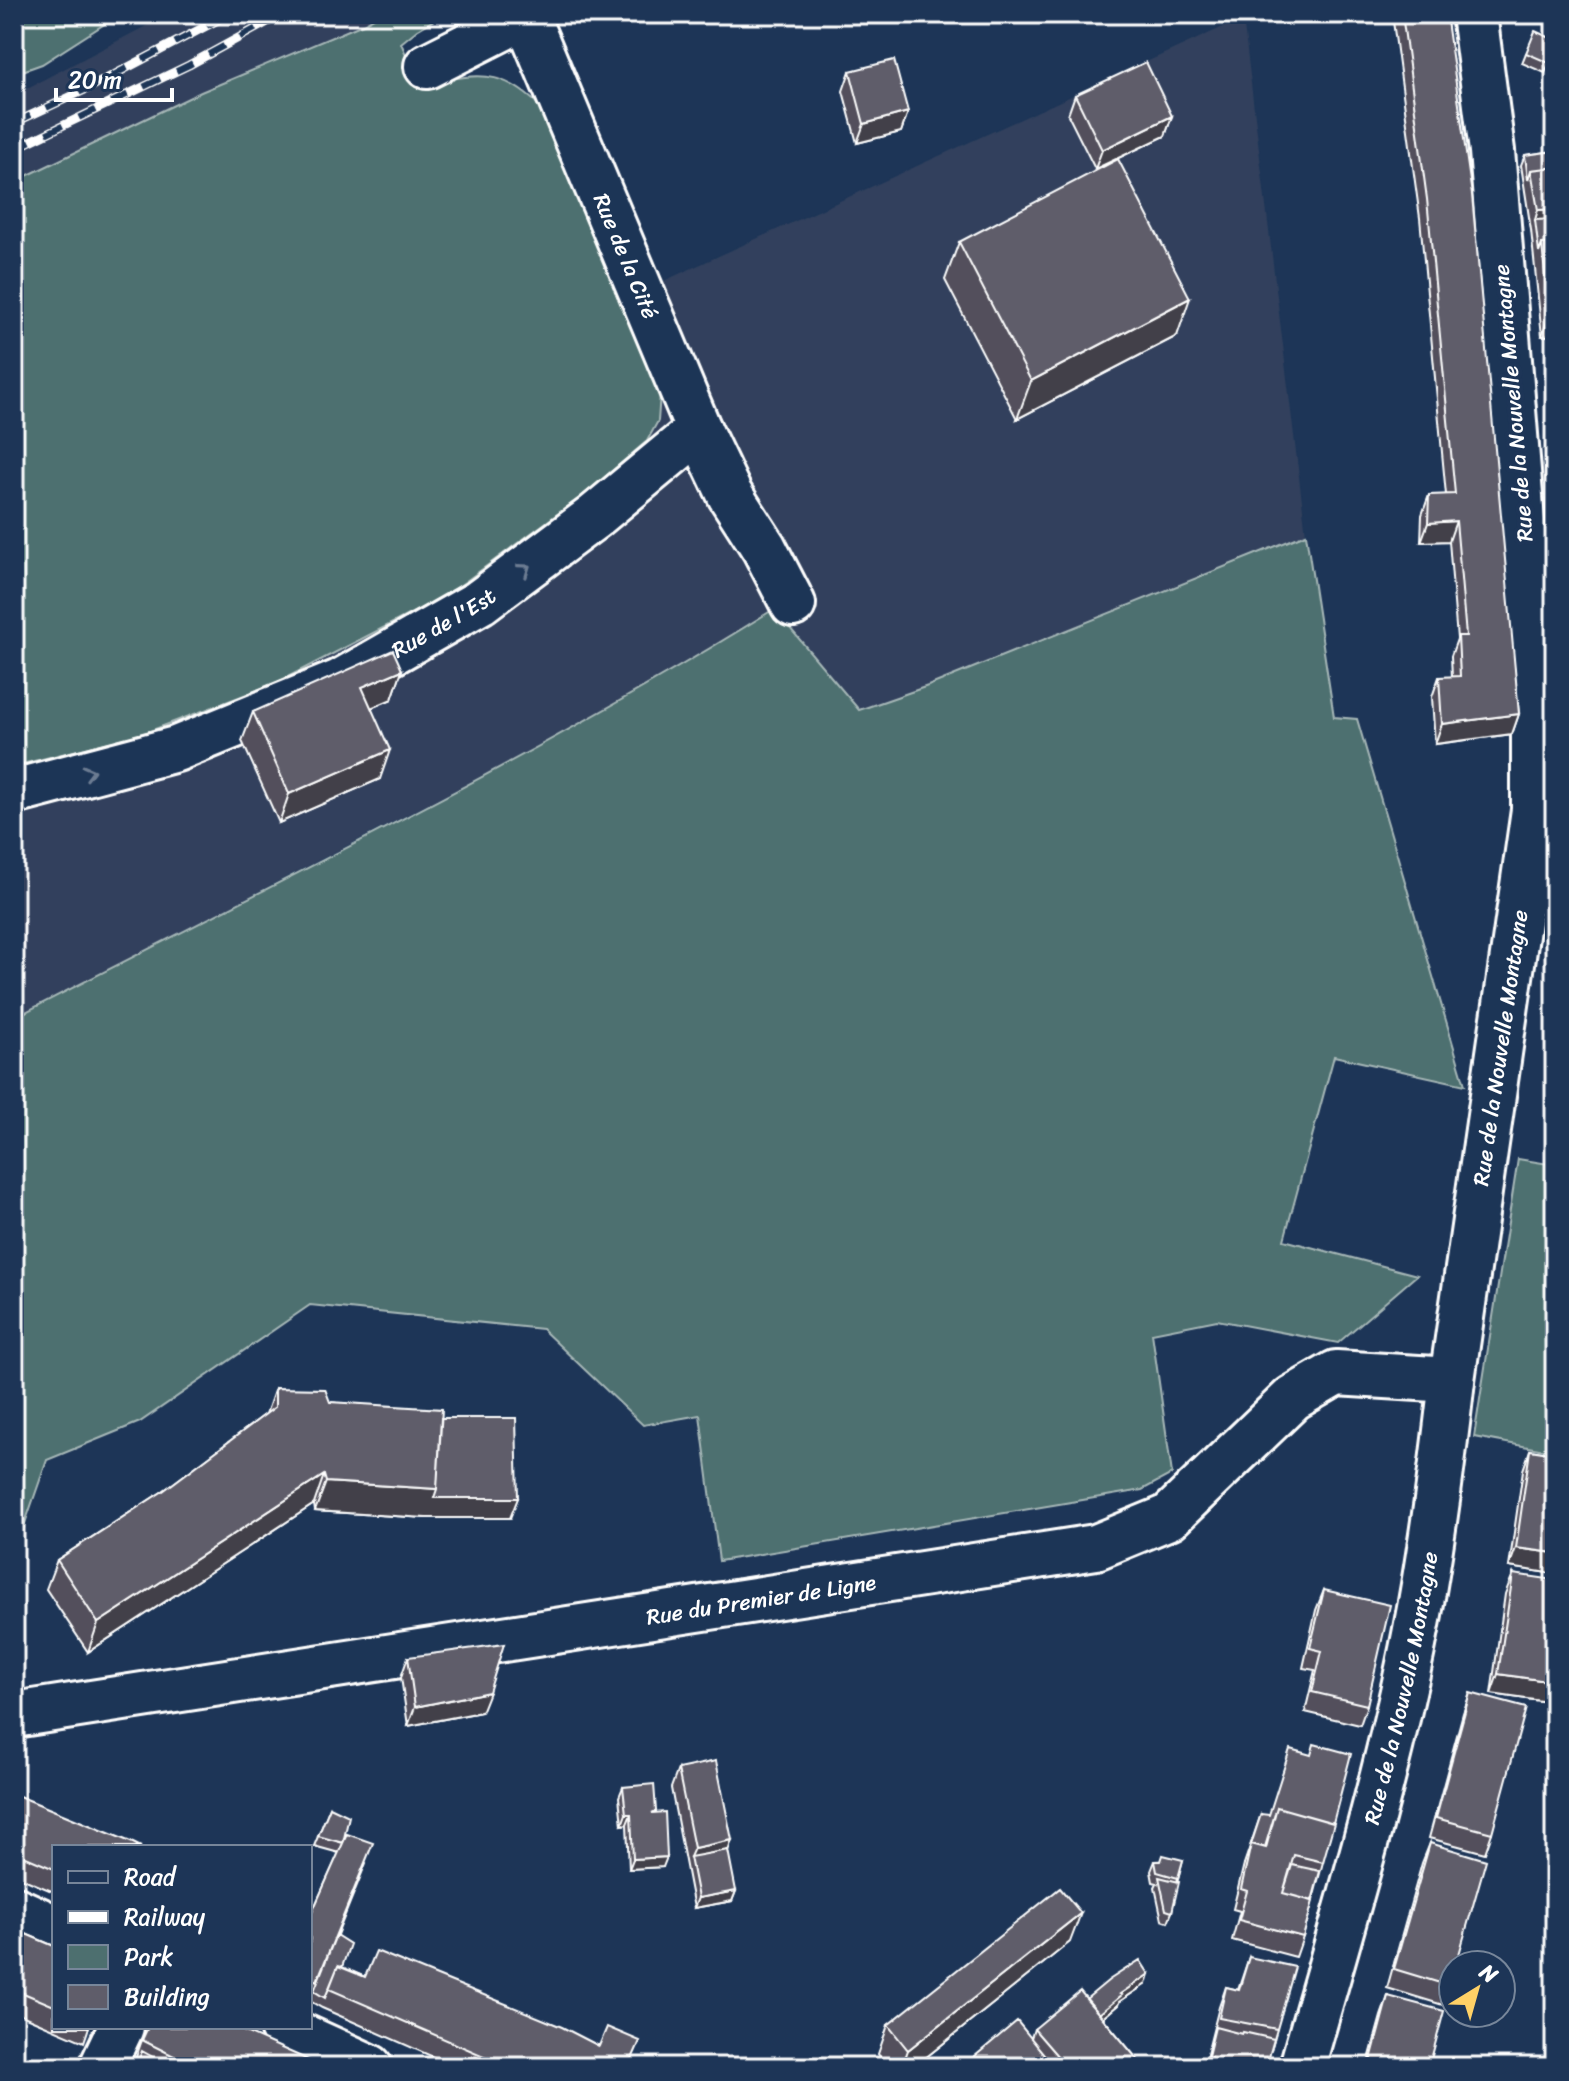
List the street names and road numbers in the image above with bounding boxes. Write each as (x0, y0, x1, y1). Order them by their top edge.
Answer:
street label: Rue de la Cité (583, 187, 670, 325)
street label: Rue de la Nouvelle Montagne (1481, 263, 1545, 543)
street label: Rue de l'Est (384, 577, 505, 668)
street label: Rue de la Nouvelle Montagne (1461, 907, 1539, 1188)
street label: Rue de la Nouvelle Montagne (1352, 1549, 1449, 1829)
street label: Rue du Premier de Ligne (643, 1562, 879, 1636)

